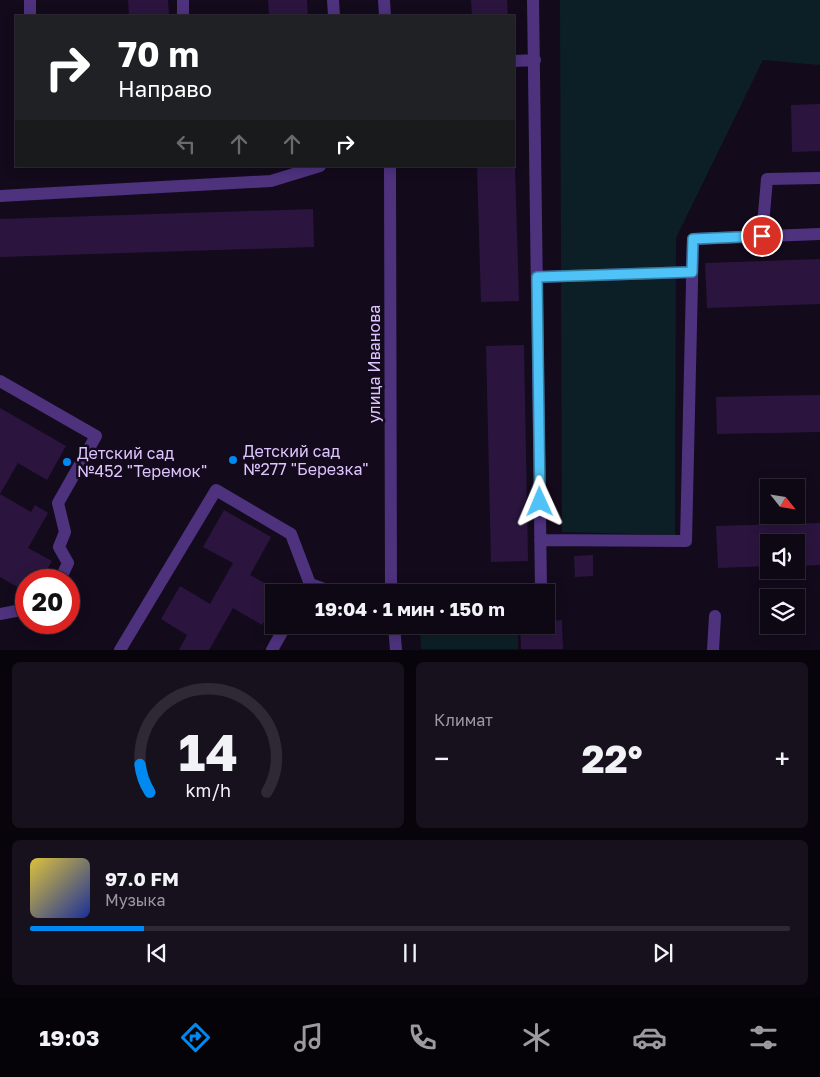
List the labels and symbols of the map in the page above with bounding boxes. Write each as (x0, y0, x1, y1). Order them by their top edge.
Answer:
pin (741, 215, 783, 257)
street label: улица Иванова (364, 305, 384, 423)
place label: Детский сад №277 "Березка" (243, 441, 369, 479)
place label: Детский сад №452 "Теремок" (77, 443, 207, 481)
marker: Детский сад №277 "Березка" (227, 454, 239, 466)
marker: Детский сад №452 "Теремок" (61, 456, 73, 468)
position arrow (513, 475, 565, 527)
north arrow (760, 479, 805, 524)
speed limit sign: 20 (15, 569, 80, 634)

